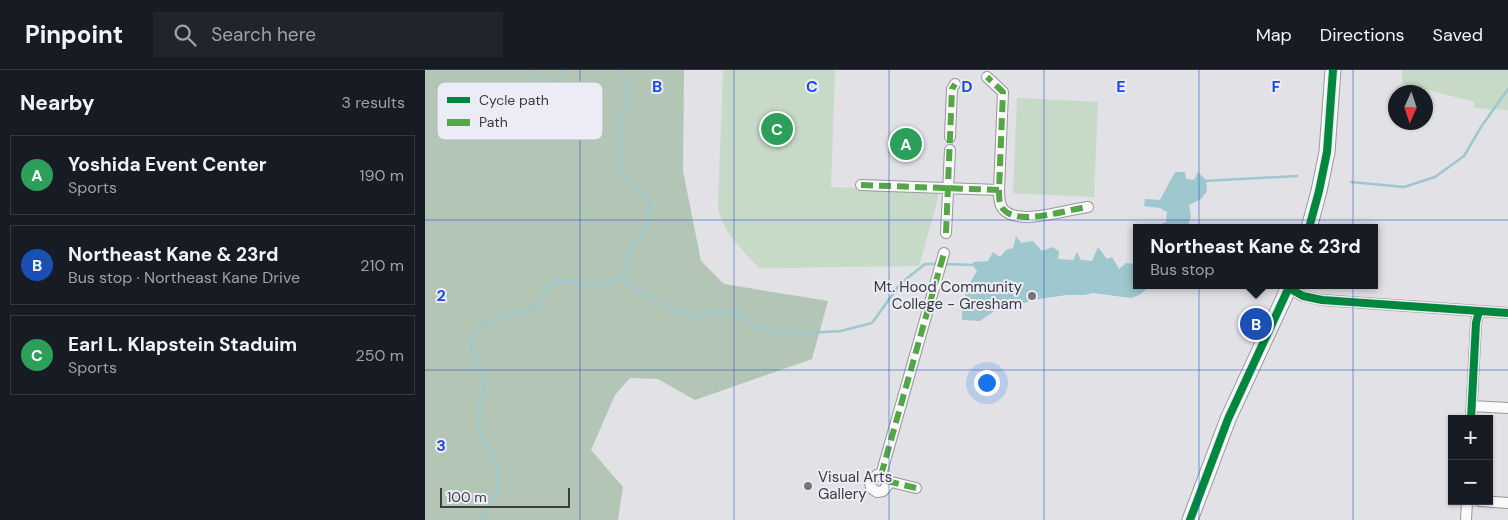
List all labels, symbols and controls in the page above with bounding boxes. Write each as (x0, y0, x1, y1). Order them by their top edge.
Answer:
search box (153, 12, 503, 57)
text: Pinpoint (25, 19, 123, 50)
icon: search (171, 21, 199, 49)
text: Search here (211, 22, 316, 47)
text: Map (1256, 23, 1292, 47)
text: Directions (1320, 23, 1405, 47)
text: Saved (1433, 23, 1483, 47)
text: B (652, 76, 662, 97)
text: C (806, 76, 818, 97)
text: D (961, 76, 973, 97)
text: E (1116, 76, 1126, 97)
text: F (1272, 76, 1281, 97)
legend (437, 82, 603, 140)
north arrow (1388, 85, 1433, 130)
text: Nearby (20, 89, 94, 117)
text: Cycle path (479, 91, 549, 109)
text: 3 results (342, 92, 405, 113)
pin: C (761, 110, 793, 148)
text: Path (479, 113, 508, 131)
pin: A (890, 125, 922, 163)
text: Yoshida Event Center (68, 152, 267, 177)
text: A (31, 165, 43, 186)
text: 190 m (360, 165, 404, 186)
text: Sports (68, 177, 117, 198)
popup (1133, 224, 1378, 289)
text: Northeast Kane & 23rd (1150, 234, 1361, 259)
text: Northeast Kane & 23rd (68, 242, 279, 267)
text: B (32, 255, 42, 276)
text: 210 m (360, 255, 404, 276)
text: Bus stop (1150, 259, 1215, 280)
text: Bus stop · Northeast Kane Drive (68, 267, 300, 288)
place label: Mt. Hood Community College - Gresham (874, 277, 1023, 314)
text: 2 (436, 285, 446, 306)
marker: Mt. Hood Community College - Gresham (1026, 290, 1038, 302)
pin: B (1240, 305, 1272, 343)
text: Earl L. Klapstein Staduim (68, 332, 297, 357)
text: C (31, 345, 43, 366)
text: 250 m (356, 345, 404, 366)
text: Sports (68, 357, 117, 378)
your location (974, 370, 1000, 396)
map controls (1448, 415, 1493, 505)
button: + (1448, 415, 1493, 460)
text: 3 (436, 435, 446, 456)
button: − (1448, 460, 1493, 505)
place label: Visual Arts Gallery (818, 467, 892, 504)
marker: Visual Arts Gallery (802, 480, 814, 492)
scale bar (440, 485, 570, 508)
text: 100 m (447, 488, 487, 506)

